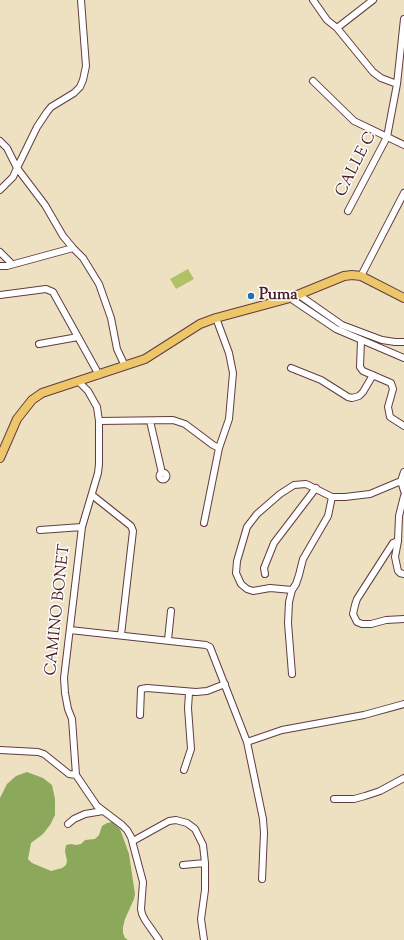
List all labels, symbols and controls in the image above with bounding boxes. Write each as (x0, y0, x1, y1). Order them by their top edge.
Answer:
street label: CALLE C (332, 129, 382, 201)
place label: Puma (259, 286, 298, 306)
marker: Puma (246, 291, 256, 301)
street label: CAMINO BONET (43, 543, 75, 677)

